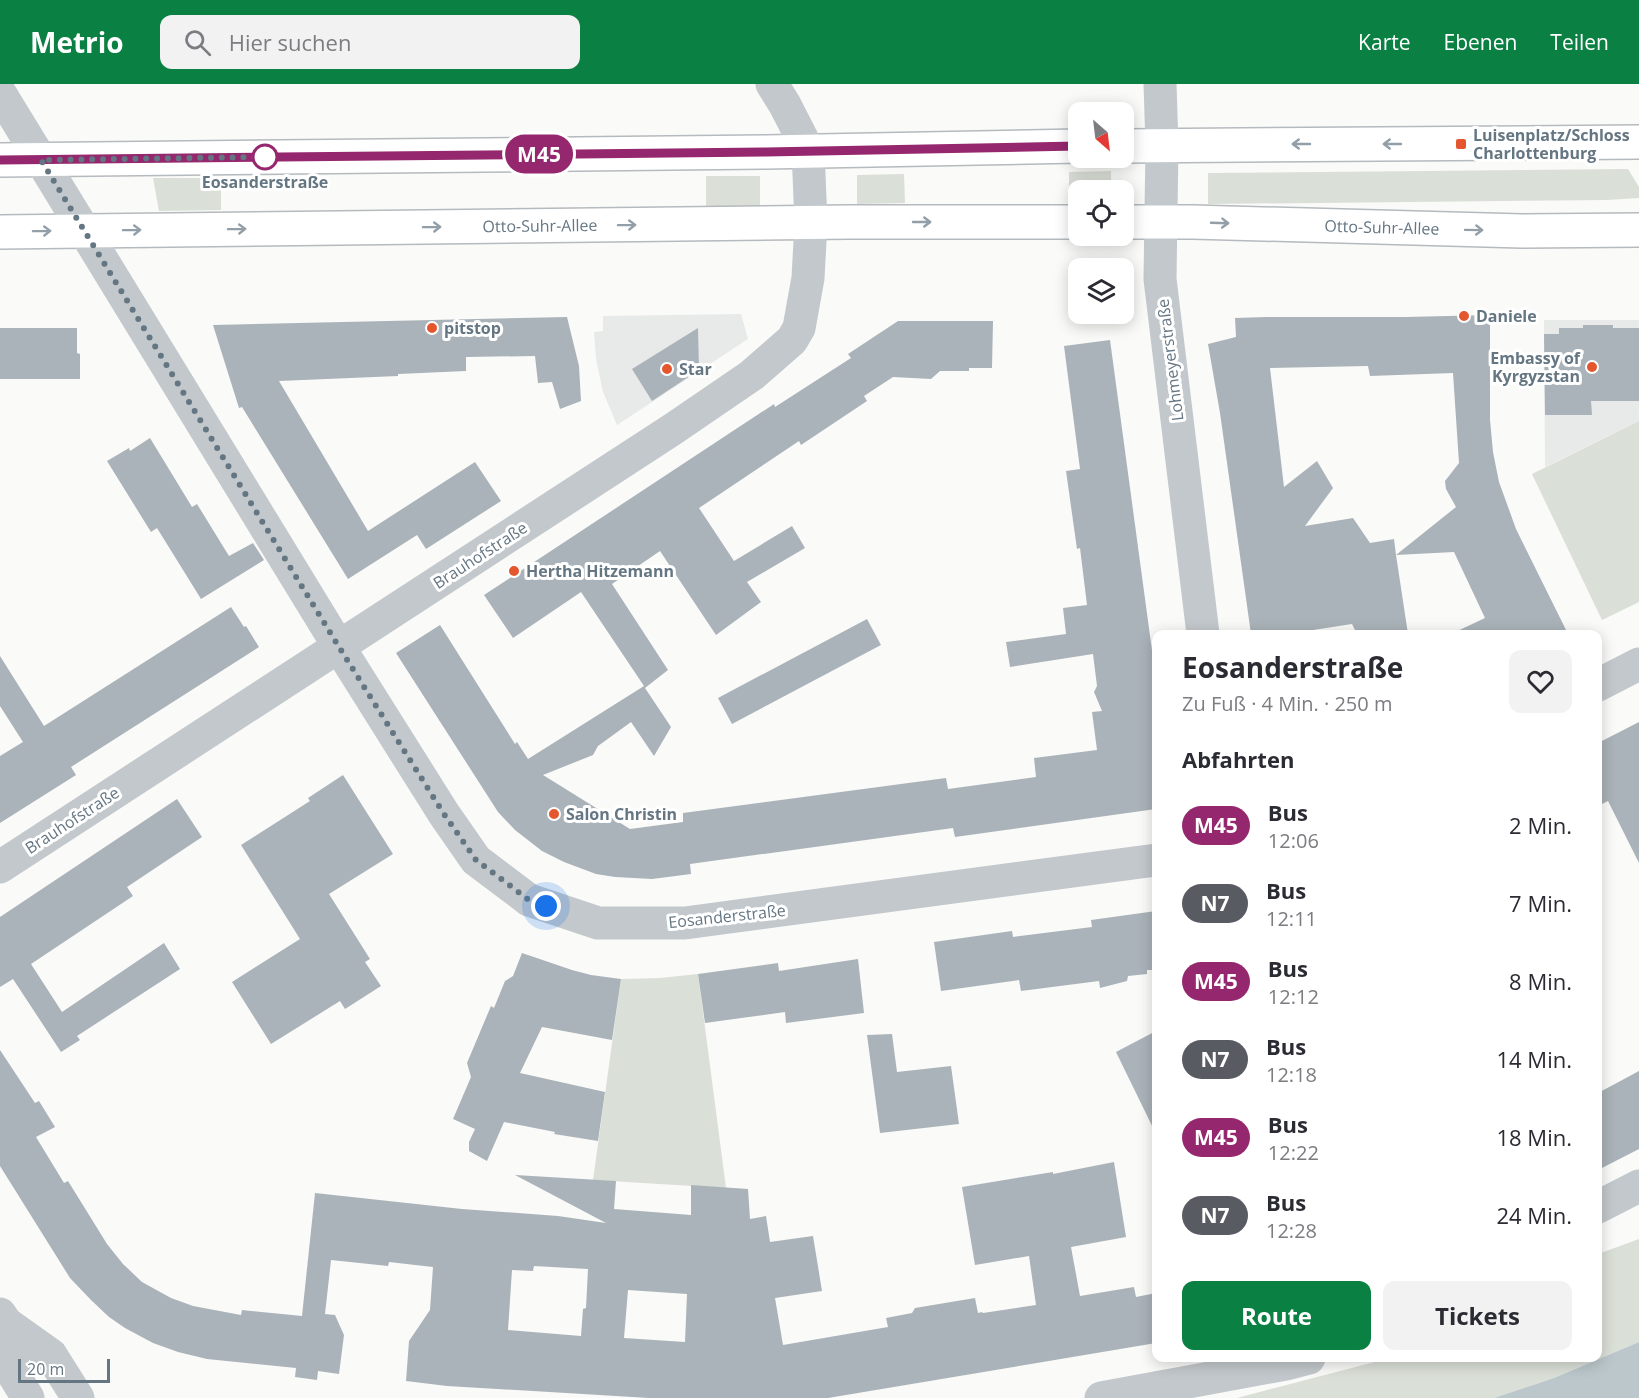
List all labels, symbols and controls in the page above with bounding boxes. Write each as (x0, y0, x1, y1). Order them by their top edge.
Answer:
search box (160, 15, 580, 69)
text: Metrio (30, 23, 124, 61)
icon: search (181, 26, 214, 59)
text: Hier suchen (229, 27, 351, 57)
text: Karte (1358, 28, 1411, 56)
text: Ebenen (1444, 28, 1517, 56)
text: Teilen (1550, 28, 1609, 56)
north arrow (1068, 102, 1134, 168)
map controls (1068, 102, 1134, 324)
place label: Luisenplatz/Schloss Charlottenburg (1473, 124, 1630, 164)
line badge: M45 (504, 134, 574, 174)
marker: Luisenplatz/Schloss Charlottenburg (1454, 137, 1468, 151)
one-way arrow (1383, 138, 1403, 150)
one-way arrow (1291, 139, 1311, 150)
text: M45 (517, 140, 561, 168)
marker: Eosanderstraße (252, 144, 278, 170)
place label: Eosanderstraße (202, 171, 328, 193)
button: locate (1068, 180, 1134, 246)
street label: Otto-Suhr-Allee (482, 214, 598, 237)
street label: Otto-Suhr-Allee (1324, 215, 1440, 240)
one-way arrow (911, 216, 931, 228)
one-way arrow (1209, 217, 1229, 228)
one-way arrow (617, 219, 637, 231)
one-way arrow (422, 221, 442, 233)
one-way arrow (227, 223, 247, 235)
one-way arrow (121, 224, 141, 236)
one-way arrow (1464, 224, 1484, 236)
one-way arrow (32, 225, 52, 237)
button: layers (1068, 258, 1134, 324)
street label: Lohmeyerstraße (1152, 298, 1188, 422)
place label: Daniele (1476, 305, 1537, 327)
marker: Daniele (1457, 309, 1471, 323)
place label: pitstop (444, 317, 501, 339)
marker: pitstop (425, 321, 439, 335)
place label: Embassy of Kyrgyzstan (1490, 347, 1581, 387)
place label: Star (679, 358, 712, 380)
marker: Embassy of Kyrgyzstan (1585, 360, 1599, 374)
marker: Star (660, 362, 674, 376)
street label: Brauhofstraße (429, 516, 531, 594)
place label: Hertha Hitzemann (526, 560, 674, 582)
marker: Hertha Hitzemann (507, 564, 521, 578)
text: Eosanderstraße (1182, 648, 1403, 686)
button: heart (1509, 650, 1572, 713)
text: Zu Fuß · 4 Min. · 250 m (1182, 690, 1392, 717)
text: Abfahrten (1182, 744, 1294, 774)
street label: Brauhofstraße (21, 781, 123, 859)
text: Bus (1268, 797, 1308, 827)
place label: Salon Christin (566, 803, 677, 825)
marker: Salon Christin (547, 807, 561, 821)
text: 2 Min. (1509, 810, 1572, 840)
text: M45 (1194, 811, 1238, 839)
text: 12:06 (1268, 827, 1319, 854)
text: Bus (1266, 875, 1306, 905)
text: 7 Min. (1509, 888, 1572, 918)
text: N7 (1200, 889, 1230, 917)
your location (531, 891, 561, 921)
street label: Eosanderstraße (667, 899, 787, 933)
text: 12:11 (1266, 905, 1317, 932)
text: Bus (1268, 953, 1308, 983)
text: 8 Min. (1509, 966, 1572, 996)
text: M45 (1194, 967, 1238, 995)
text: 12:12 (1268, 983, 1319, 1010)
text: Bus (1266, 1031, 1306, 1061)
text: 14 Min. (1497, 1044, 1572, 1074)
text: N7 (1200, 1045, 1230, 1073)
text: 12:18 (1266, 1061, 1317, 1088)
text: Bus (1268, 1109, 1308, 1139)
text: 18 Min. (1497, 1122, 1572, 1152)
text: M45 (1194, 1123, 1238, 1151)
text: 12:22 (1268, 1139, 1319, 1166)
text: Bus (1266, 1187, 1306, 1217)
text: 24 Min. (1497, 1200, 1572, 1230)
text: N7 (1200, 1201, 1230, 1229)
text: 12:28 (1266, 1217, 1317, 1244)
button: Route (1182, 1281, 1371, 1350)
button: Tickets (1383, 1281, 1572, 1350)
scale bar (18, 1356, 110, 1384)
text: 20 m (27, 1358, 64, 1380)

